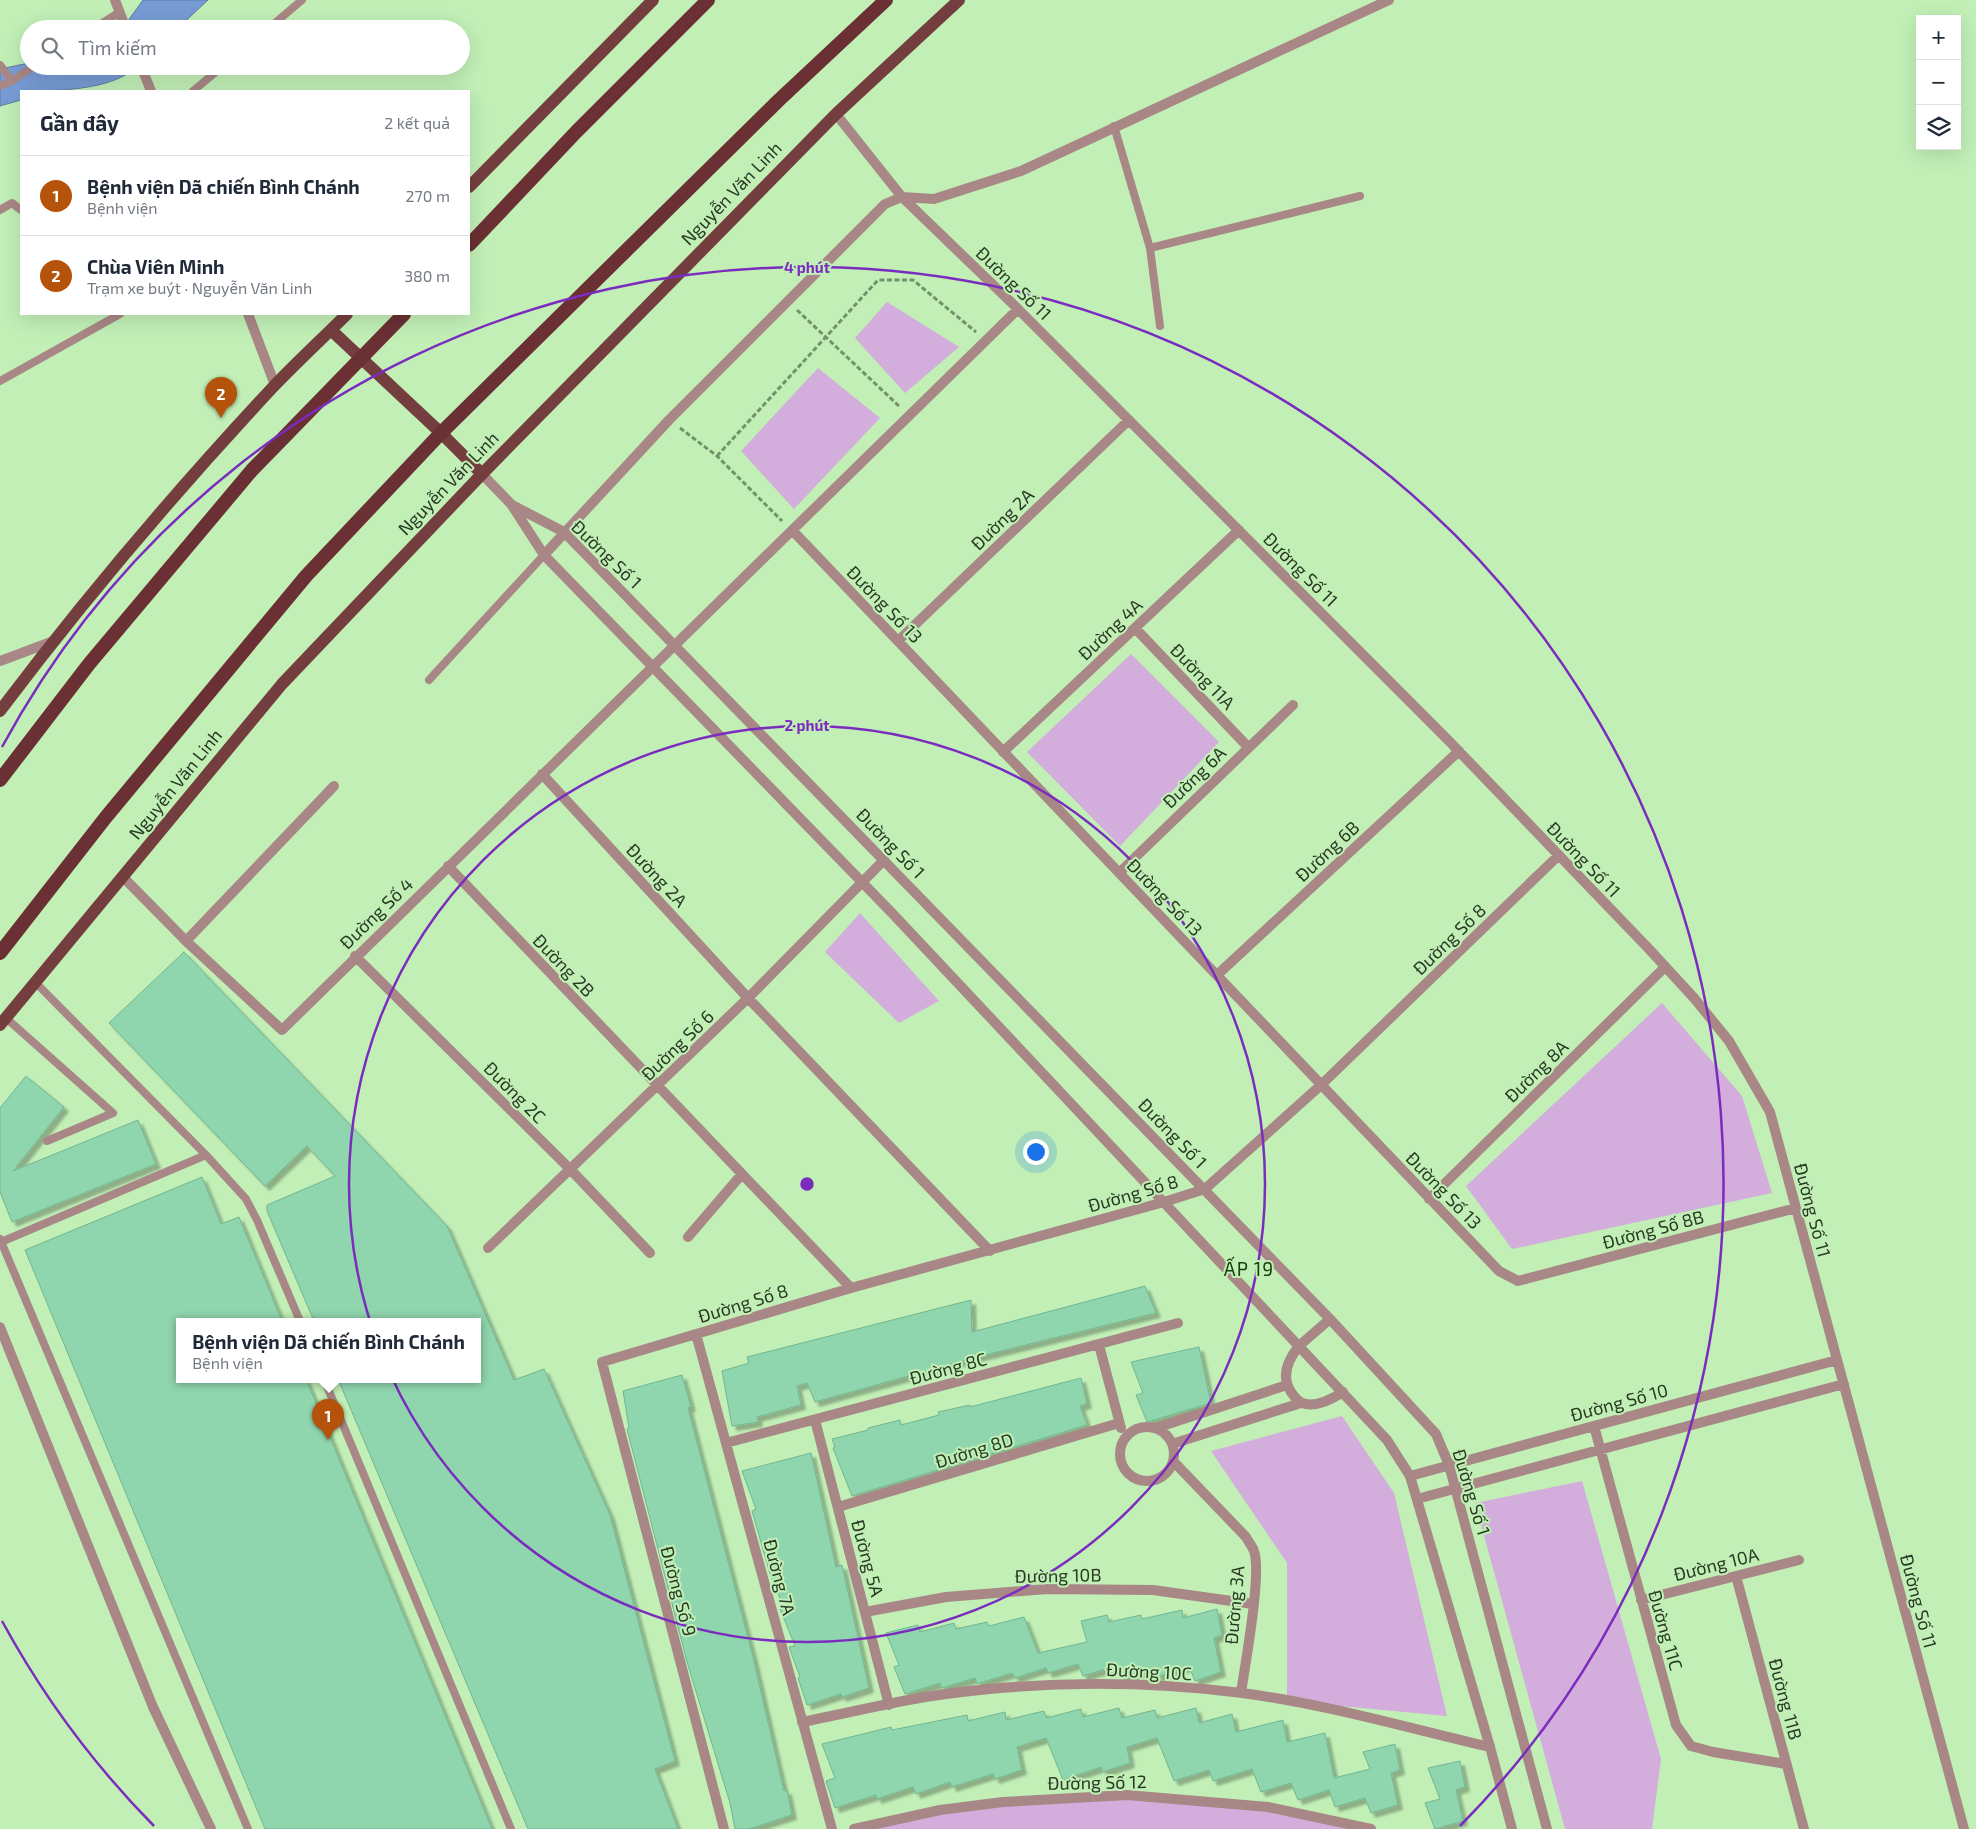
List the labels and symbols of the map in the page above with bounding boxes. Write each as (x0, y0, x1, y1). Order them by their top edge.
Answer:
street label: Nguyễn Văn Linh (676, 137, 786, 249)
street label: Đường Số 11 (972, 242, 1056, 324)
text: 4 phút (784, 258, 830, 276)
pin: 2 (205, 377, 237, 418)
street label: Nguyễn Văn Linh (393, 427, 503, 539)
street label: Đường 2A (966, 483, 1039, 554)
street label: Đường Số 1 (567, 515, 647, 593)
street label: Đường Số 11 (1259, 527, 1343, 611)
street label: Đường Số 13 (843, 561, 927, 647)
street label: Đường 4A (1073, 593, 1147, 664)
street label: Đường 11A (1166, 638, 1240, 714)
text: 2 phút (784, 716, 830, 734)
street label: Nguyễn Văn Linh (124, 724, 226, 844)
street label: Đường 6A (1158, 741, 1231, 812)
street label: Đường Số 1 (852, 803, 930, 883)
street label: Đường 6B (1291, 816, 1363, 886)
street label: Đường Số 11 (1543, 817, 1625, 901)
street label: Đường 2A (622, 839, 693, 912)
street label: Đường Số 13 (1123, 854, 1207, 940)
street label: Đường Số 4 (335, 873, 417, 953)
street label: Đường Số 8 (1408, 899, 1490, 979)
street label: Đường 2B (529, 929, 599, 1001)
street label: Đường Số 6 (636, 1005, 718, 1085)
street label: Đường 8A (1500, 1035, 1573, 1107)
street label: Đường 2C (480, 1057, 550, 1127)
street label: Đường Số 1 (1134, 1093, 1212, 1173)
your location (1023, 1139, 1049, 1165)
street label: Đường Số 13 (1402, 1147, 1486, 1233)
street label: Đường Số 11 (1790, 1161, 1836, 1259)
street label: Đường Số 8 (1085, 1170, 1181, 1216)
centre of rings (798, 1175, 816, 1193)
street label: Đường Số 8B (1600, 1205, 1706, 1253)
district label: ẤP 19 (1224, 1256, 1274, 1280)
street label: Đường Số 8 (695, 1279, 791, 1327)
street label: Đường 8C (907, 1347, 989, 1389)
street label: Đường Số 10 (1568, 1378, 1670, 1426)
pin: 1 (312, 1399, 344, 1440)
street label: Đường 8D (932, 1428, 1016, 1472)
street label: Đường Số 1 (1448, 1446, 1496, 1538)
street label: Đường 5A (847, 1517, 889, 1600)
street label: Đường 7A (759, 1537, 801, 1618)
street label: Đường 10A (1671, 1543, 1762, 1585)
street label: Đường Số 9 (656, 1544, 702, 1638)
street label: Đường Số 11 (1896, 1552, 1942, 1650)
street label: Đường 10B (1014, 1563, 1102, 1587)
street label: Đường 3A (1220, 1564, 1248, 1645)
street label: Đường 11C (1644, 1587, 1688, 1673)
street label: Đường 11B (1765, 1656, 1807, 1742)
street label: Đường 10C (1105, 1658, 1193, 1684)
street label: Đường Số 12 (1047, 1770, 1147, 1794)

